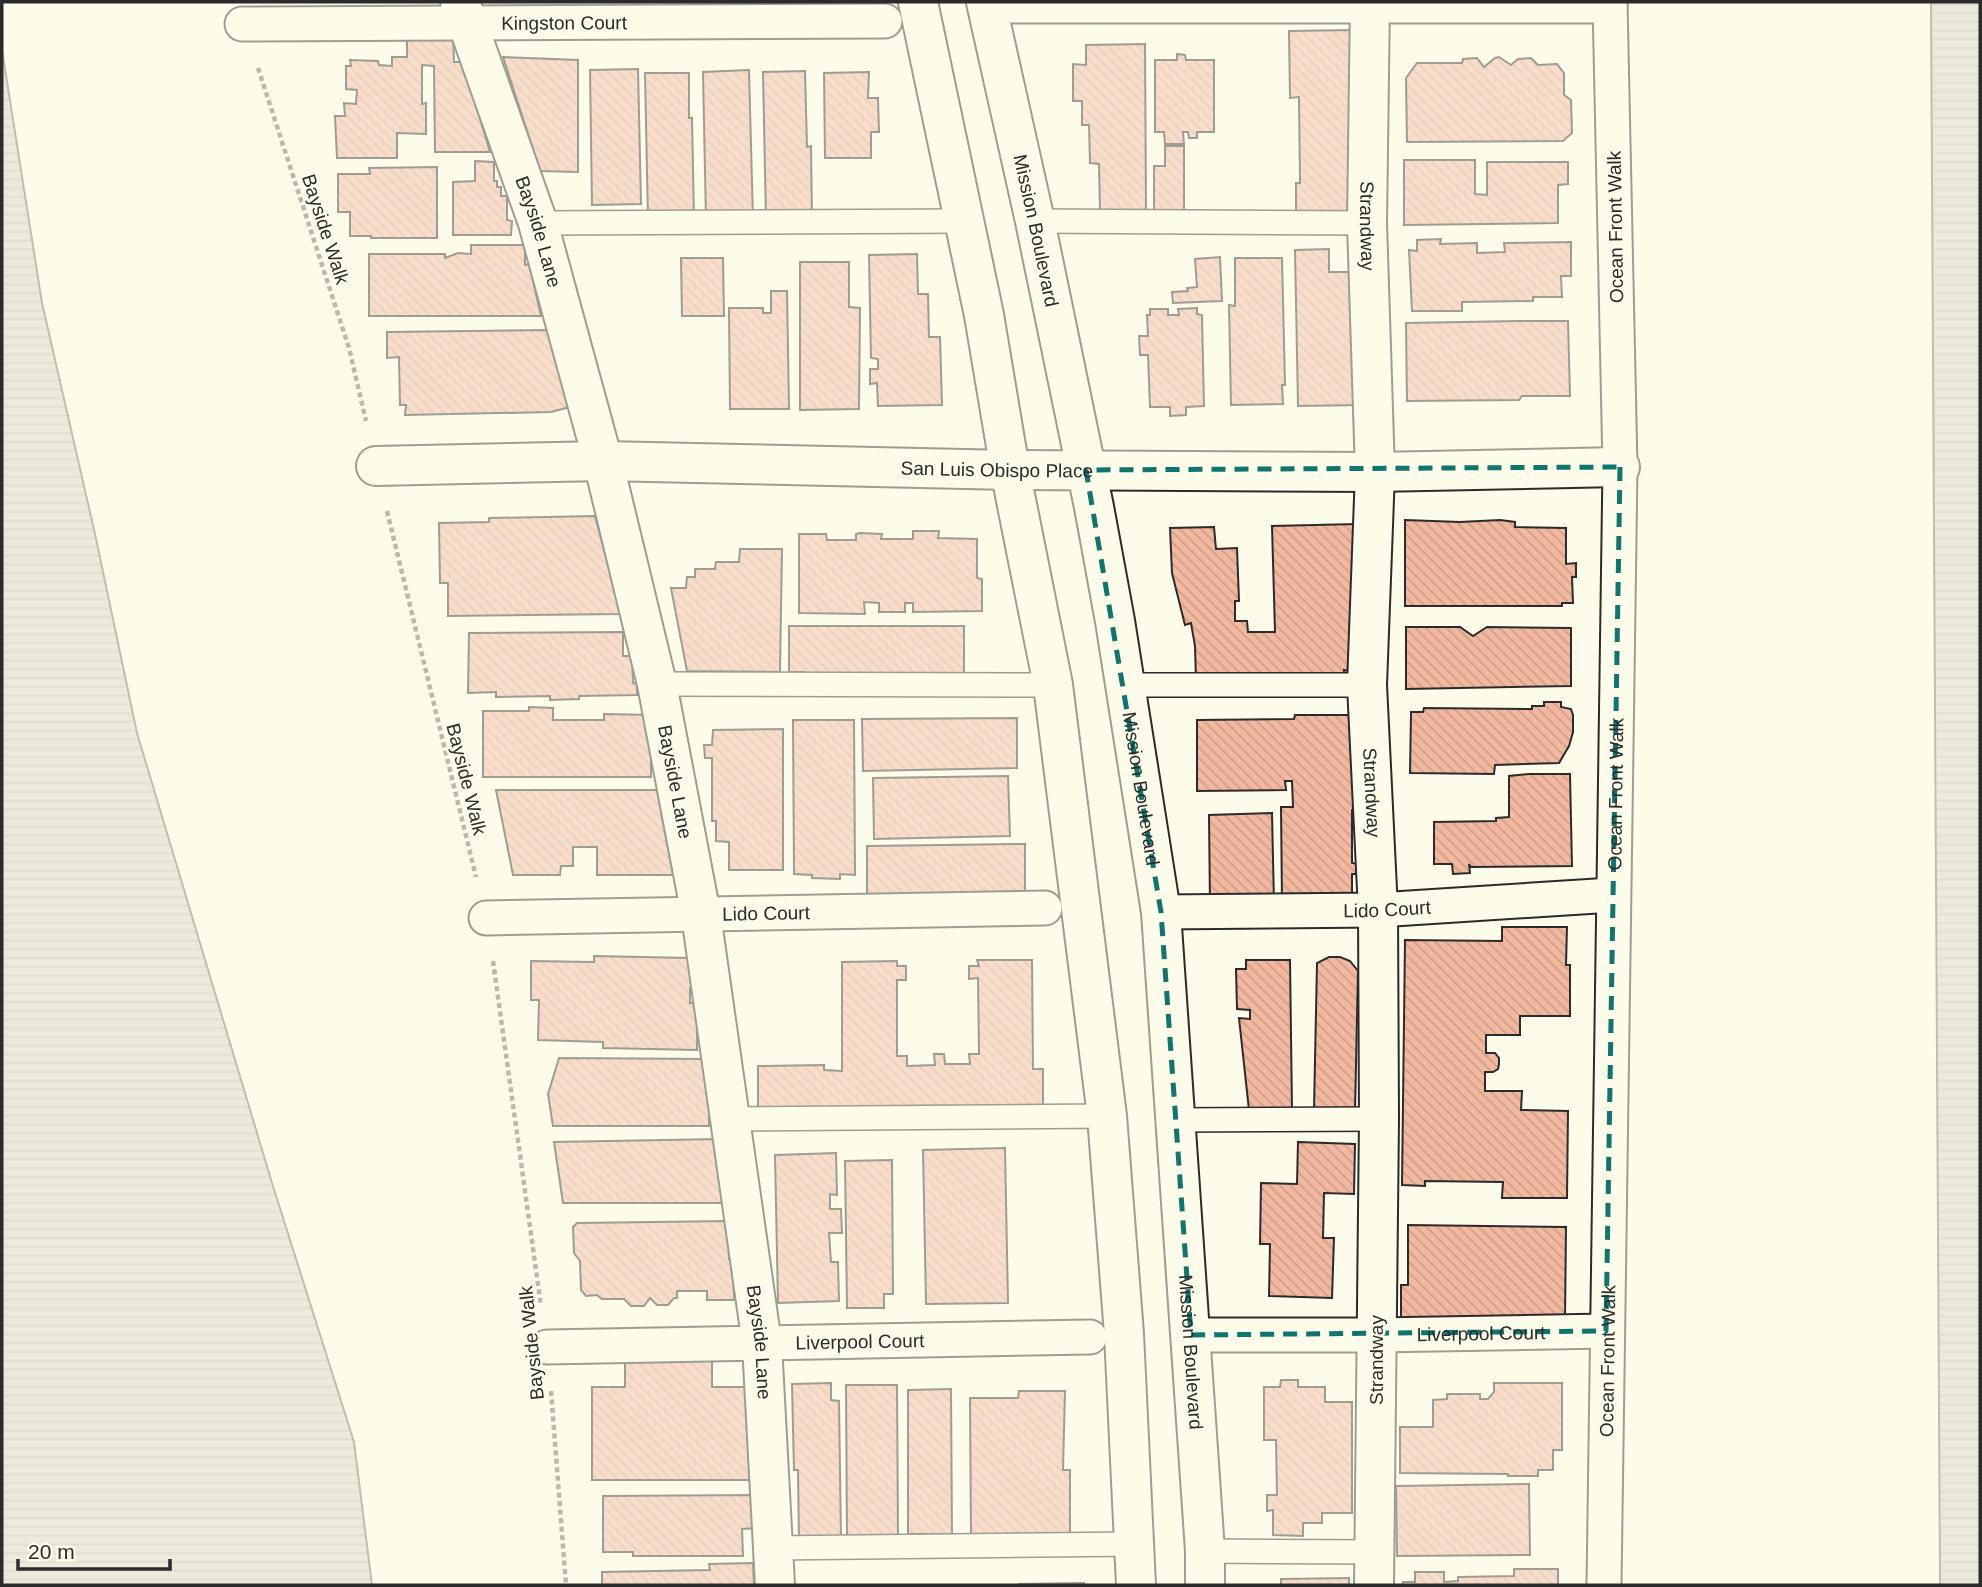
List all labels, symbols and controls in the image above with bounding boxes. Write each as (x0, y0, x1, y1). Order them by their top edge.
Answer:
street label: Kingston Court (501, 12, 628, 34)
street label: Ocean Front Walk (1604, 150, 1627, 303)
street label: Mission Boulevard (1009, 152, 1062, 309)
street label: Bayside Walk (298, 172, 353, 287)
street label: Bayside Lane (511, 173, 565, 290)
street label: Strandway (1356, 181, 1379, 272)
street label: San Luis Obispo Place (900, 458, 1093, 481)
street label: Mission Boulevard (1118, 710, 1163, 867)
street label: Ocean Front Walk (1604, 717, 1627, 870)
street label: Bayside Walk (442, 721, 491, 838)
street label: Bayside Lane (654, 723, 696, 840)
street label: Strandway (1359, 747, 1384, 838)
street label: Lido Court (1343, 897, 1432, 921)
street label: Lido Court (722, 902, 811, 925)
street label: Mission Boulevard (1175, 1274, 1207, 1430)
street label: Bayside Walk (515, 1284, 548, 1401)
street label: Bayside Lane (743, 1284, 775, 1400)
street label: Ocean Front Walk (1596, 1284, 1619, 1437)
street label: Strandway (1366, 1315, 1387, 1405)
street label: Liverpool Court (1416, 1322, 1546, 1345)
street label: Liverpool Court (795, 1330, 925, 1353)
scale bar (18, 1528, 170, 1572)
text: 20 m (28, 1540, 75, 1563)

